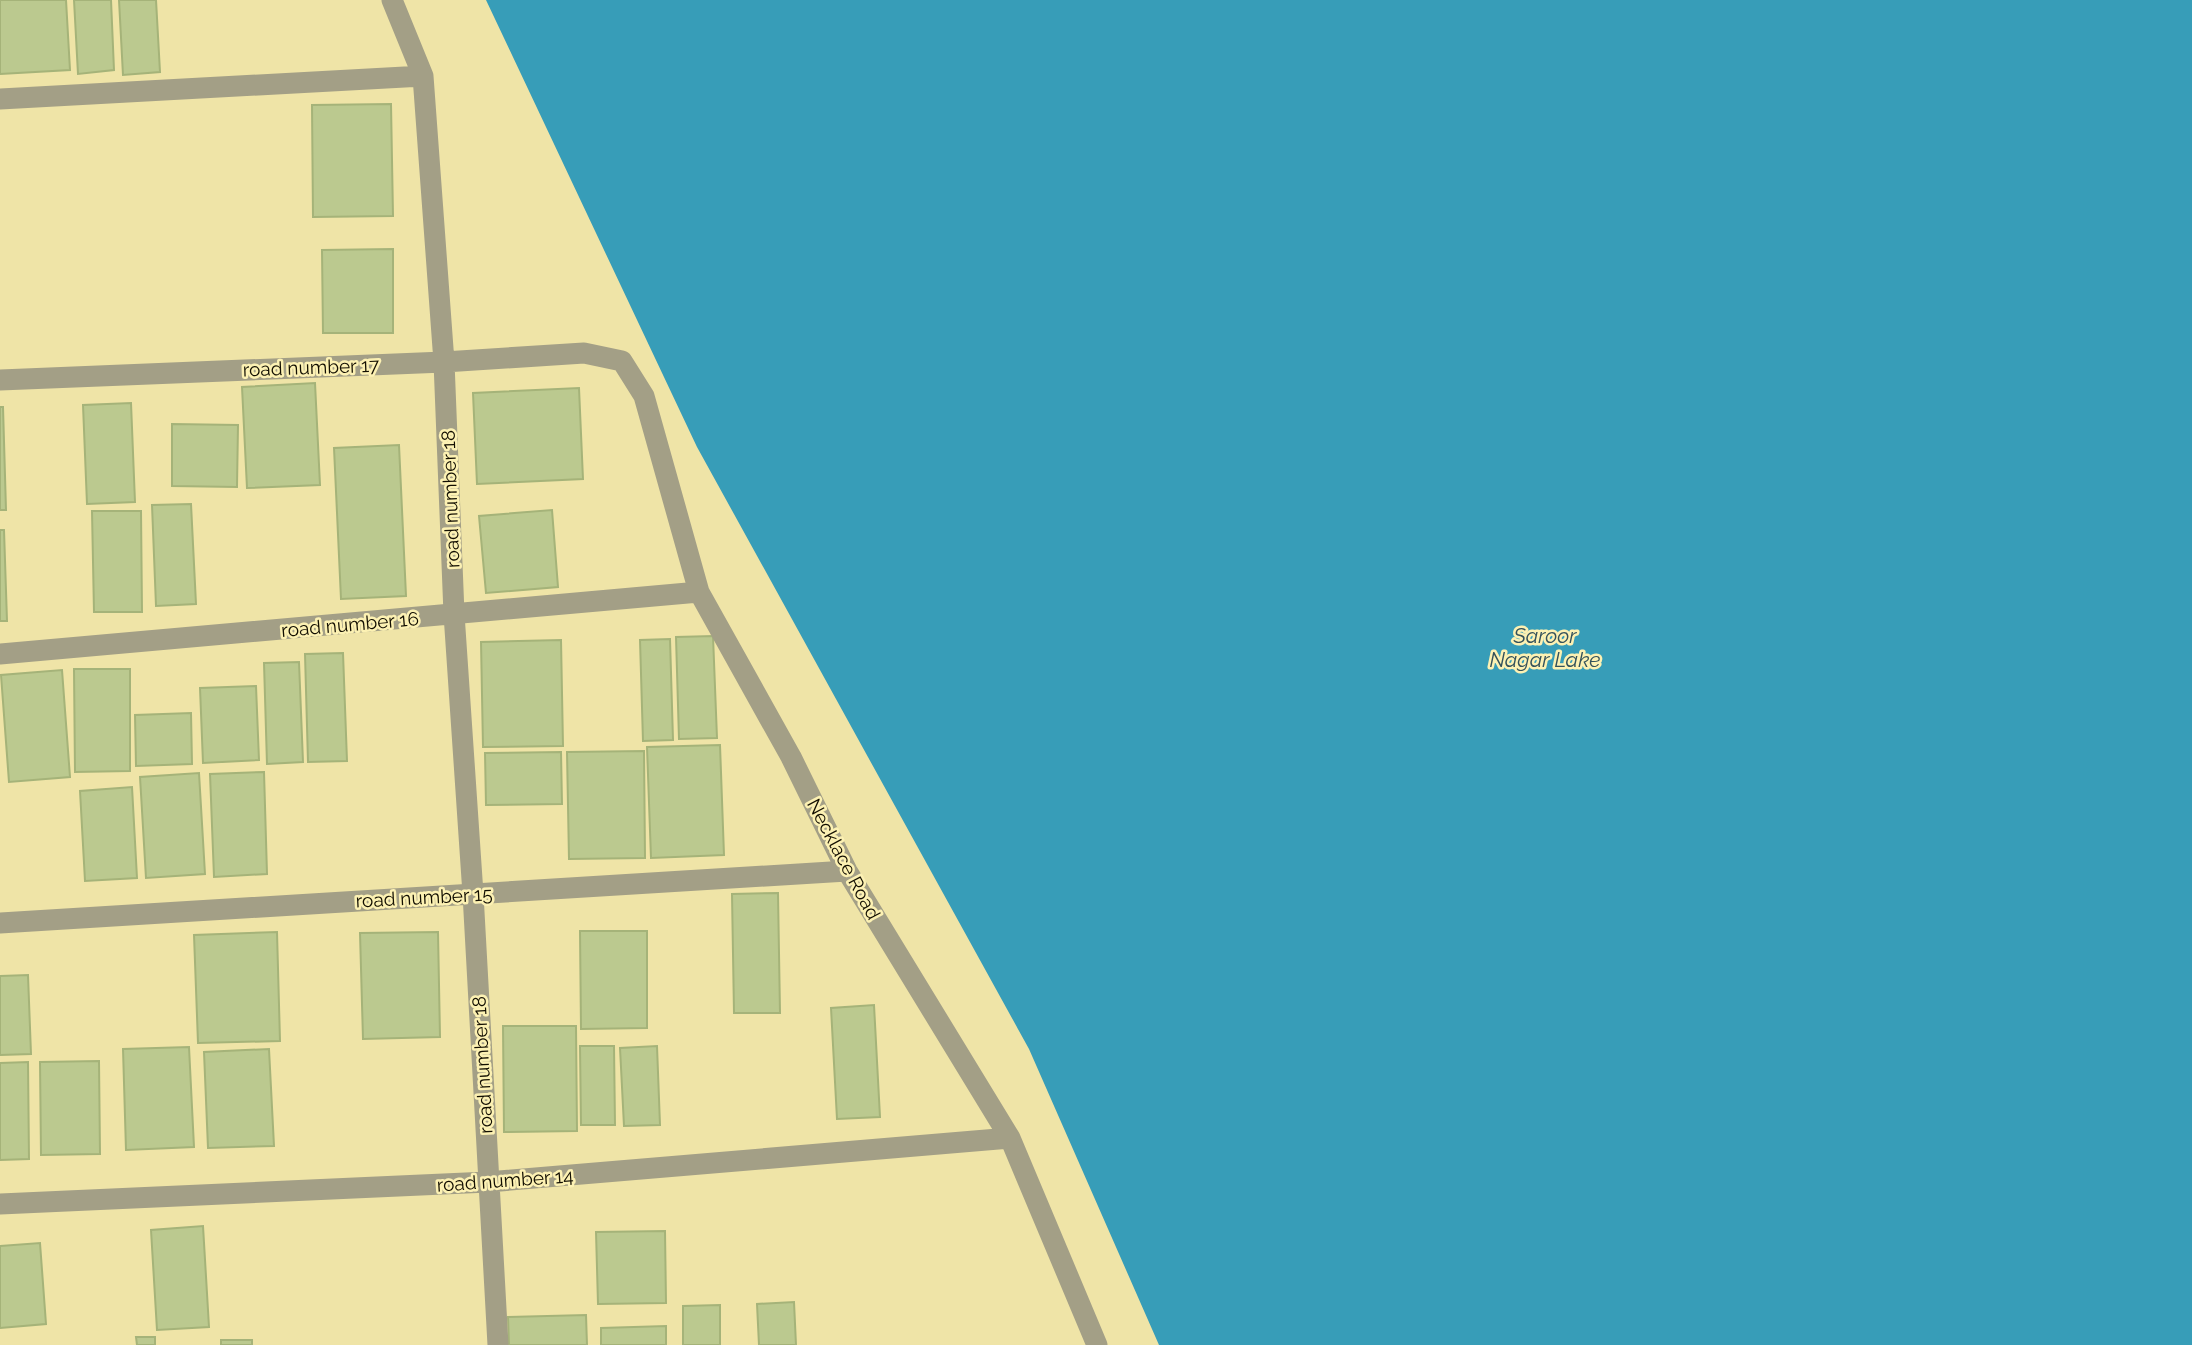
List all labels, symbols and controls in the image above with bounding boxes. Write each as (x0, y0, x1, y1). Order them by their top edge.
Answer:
street label: road number 17 (242, 354, 380, 380)
street label: road number 18 (437, 430, 463, 568)
street label: road number 16 (280, 607, 420, 641)
water label: Saroor Nagar Lake (1489, 623, 1601, 672)
street label: Necklace Road (803, 795, 885, 923)
street label: road number 15 (355, 882, 493, 912)
street label: road number 18 (467, 996, 497, 1134)
street label: road number 14 (436, 1164, 574, 1196)

